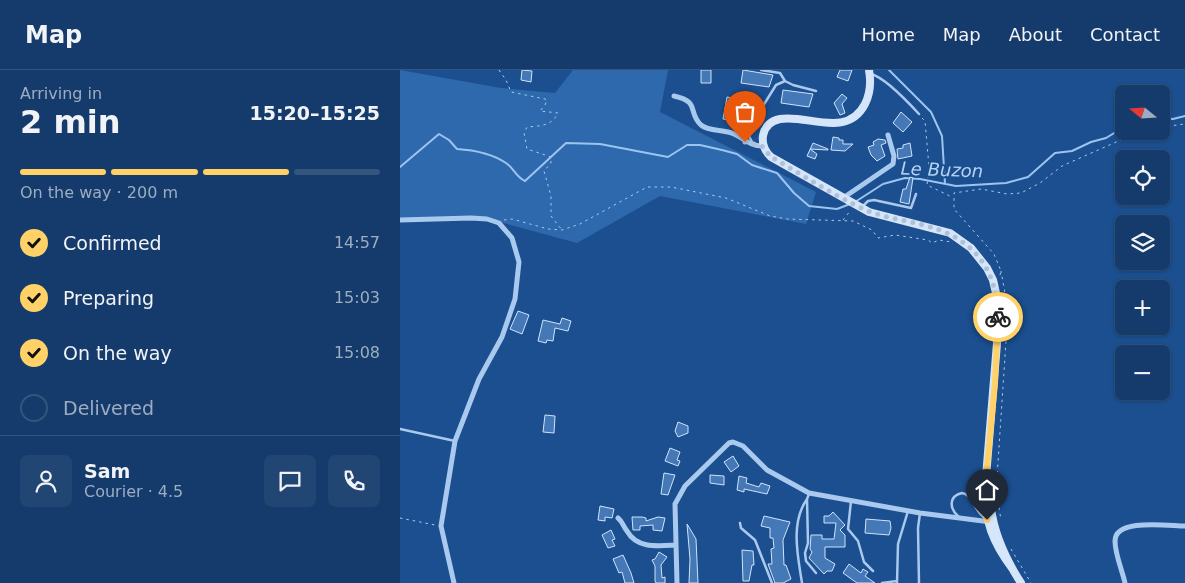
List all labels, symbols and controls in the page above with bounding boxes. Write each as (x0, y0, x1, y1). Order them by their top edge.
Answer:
text: Map (25, 21, 82, 49)
text: Home (862, 24, 915, 45)
text: Map (943, 24, 981, 45)
text: About (1009, 24, 1062, 45)
text: Contact (1090, 24, 1160, 45)
text: Arriving in (20, 84, 102, 103)
north arrow (1115, 85, 1170, 140)
map controls (1115, 85, 1170, 400)
pin (724, 91, 766, 142)
icon: bag (731, 98, 759, 126)
text: 15:20–15:25 (250, 102, 380, 124)
text: 2 min (20, 103, 121, 141)
button: locate (1115, 150, 1170, 205)
water label: Le Buzon (900, 158, 984, 181)
text: On the way · 200 m (20, 183, 178, 202)
button: layers (1115, 215, 1170, 270)
icon: check (20, 229, 48, 257)
text: Confirmed (63, 232, 162, 254)
text: 14:57 (334, 233, 380, 252)
button: + (1115, 280, 1170, 335)
icon: check (20, 284, 48, 312)
text: Preparing (63, 287, 154, 309)
text: 15:03 (334, 288, 380, 307)
courier (973, 292, 1023, 342)
icon: bike (984, 303, 1012, 331)
icon: check (20, 339, 48, 367)
text: On the way (63, 342, 172, 364)
text: 15:08 (334, 343, 380, 362)
button: − (1115, 345, 1170, 400)
text: Delivered (63, 397, 154, 419)
button: person (20, 455, 72, 507)
button: chat (264, 455, 316, 507)
button: phone (328, 455, 380, 507)
text: Sam (84, 460, 130, 482)
pin (966, 469, 1008, 520)
icon: home (973, 476, 1001, 504)
text: Courier · 4.5 (84, 482, 183, 501)

